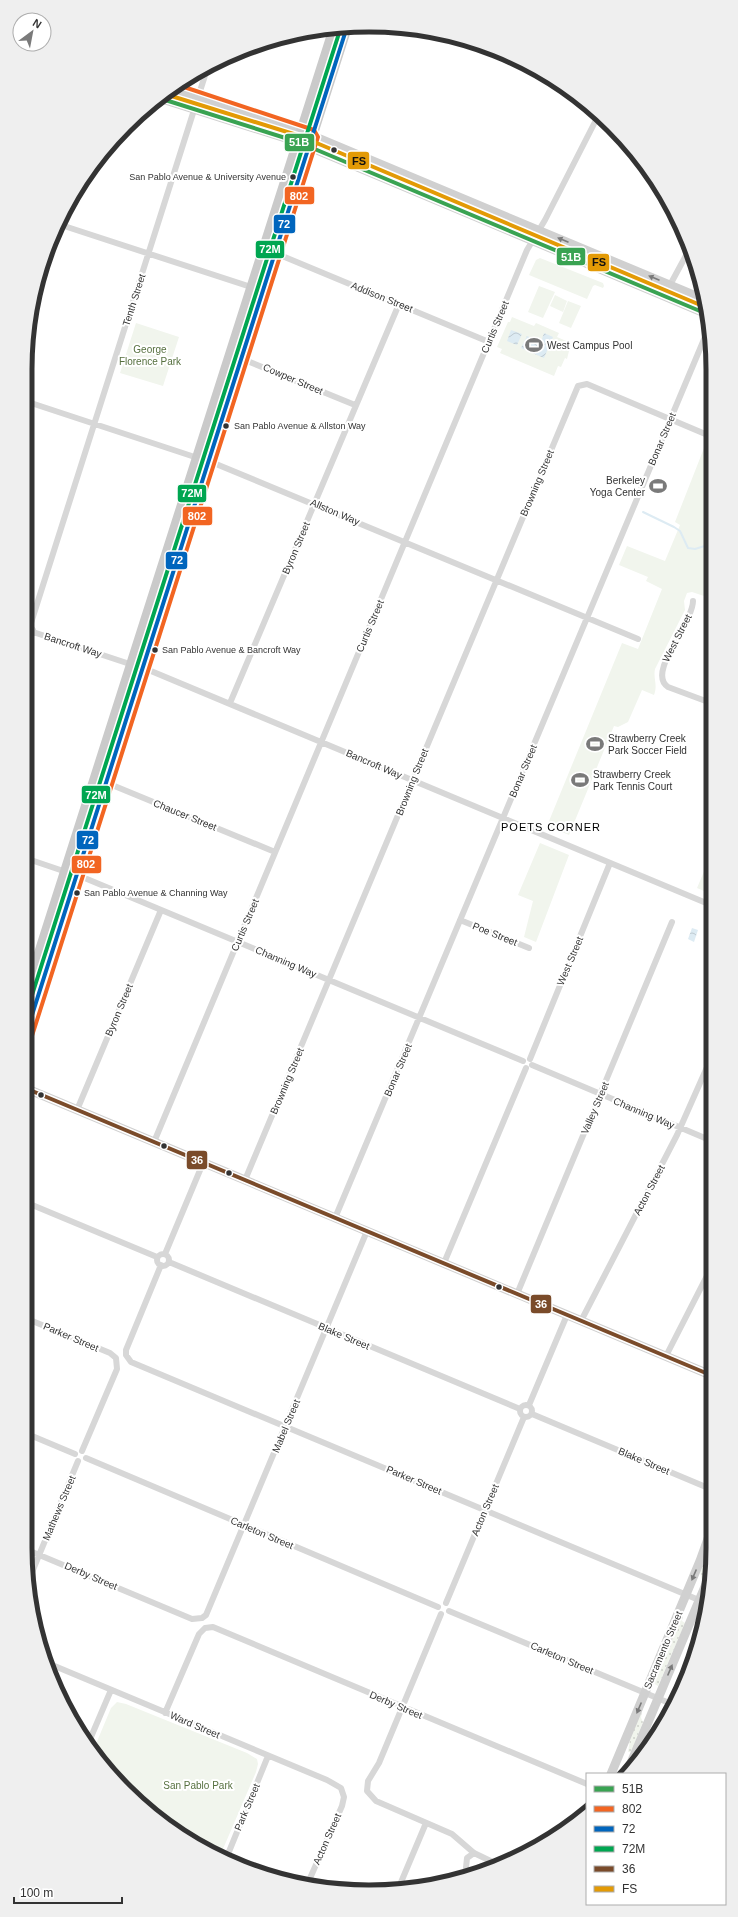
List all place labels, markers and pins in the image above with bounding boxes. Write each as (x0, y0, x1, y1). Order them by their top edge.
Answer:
unlabelled marker (329, 145, 339, 155)
place label: San Pablo Avenue & University Avenue (129, 172, 286, 182)
marker: San Pablo Avenue & University Avenue (288, 172, 298, 182)
sports icon: West Campus Pool (524, 335, 544, 355)
place label: West Campus Pool (547, 340, 632, 351)
marker: San Pablo Avenue & Allston Way (221, 421, 231, 431)
place label: San Pablo Avenue & Allston Way (234, 421, 366, 431)
place label: Berkeley Yoga Center (590, 475, 646, 498)
sports icon: Berkeley Yoga Center (648, 476, 668, 496)
marker: San Pablo Avenue & Bancroft Way (150, 645, 160, 655)
place label: San Pablo Avenue & Bancroft Way (162, 645, 301, 655)
place label: Strawberry Creek Park Soccer Field (608, 733, 687, 756)
sports icon: Strawberry Creek Park Soccer Field (585, 734, 605, 754)
place label: Strawberry Creek Park Tennis Court (593, 769, 673, 792)
sports icon: Strawberry Creek Park Tennis Court (570, 770, 590, 790)
marker: San Pablo Avenue & Channing Way (72, 888, 82, 898)
place label: San Pablo Avenue & Channing Way (84, 888, 228, 898)
unlabelled marker (36, 1090, 46, 1100)
unlabelled marker (159, 1141, 169, 1151)
unlabelled marker (224, 1168, 234, 1178)
unlabelled marker (494, 1282, 504, 1292)

